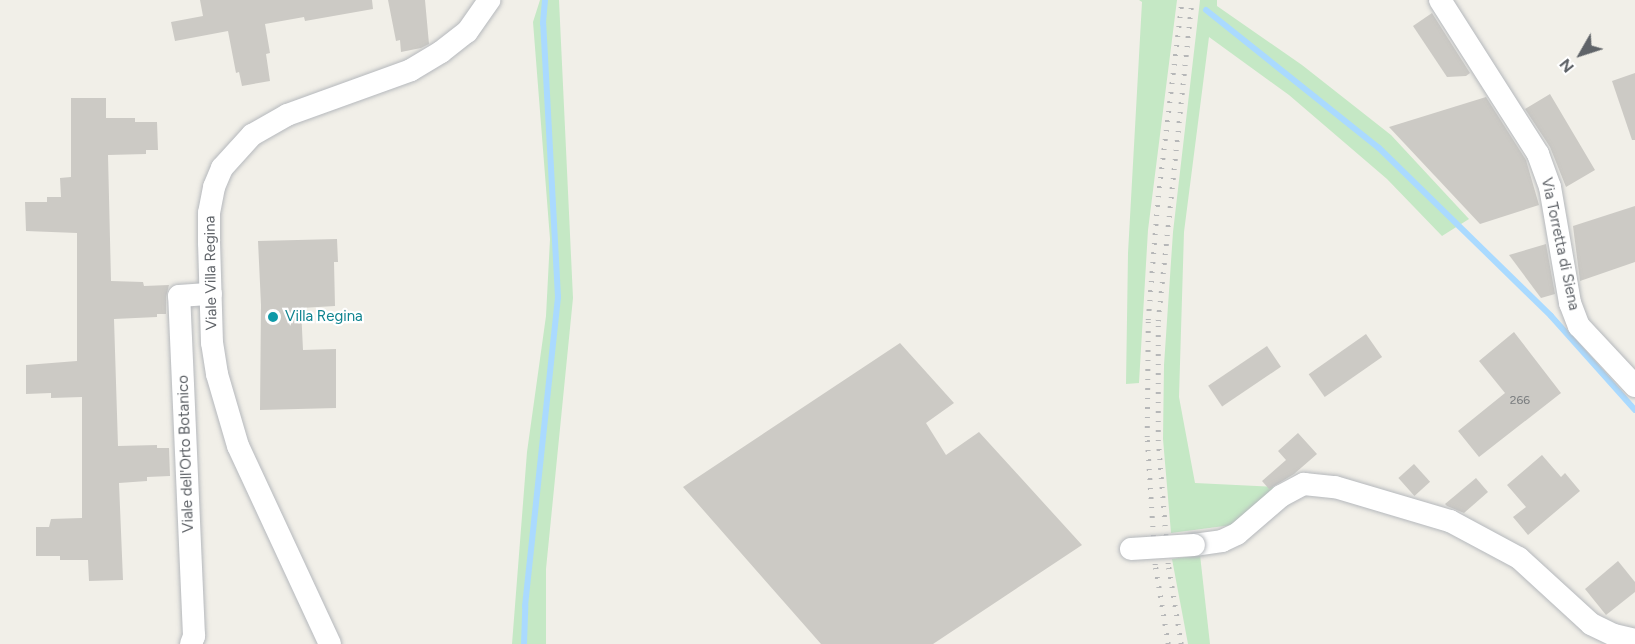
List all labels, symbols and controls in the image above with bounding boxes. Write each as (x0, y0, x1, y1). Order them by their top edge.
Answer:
north arrow (1551, 24, 1611, 84)
text: N (1555, 55, 1578, 76)
street label: Via Torretta di Siena (1537, 176, 1583, 312)
street label: Viale Villa Regina (201, 216, 221, 330)
place label: Villa Regina (285, 308, 363, 326)
marker: Villa Regina (266, 310, 280, 324)
street label: Viale dell'Orto Botanico (174, 375, 198, 533)
house number: 266 (1510, 394, 1530, 408)

